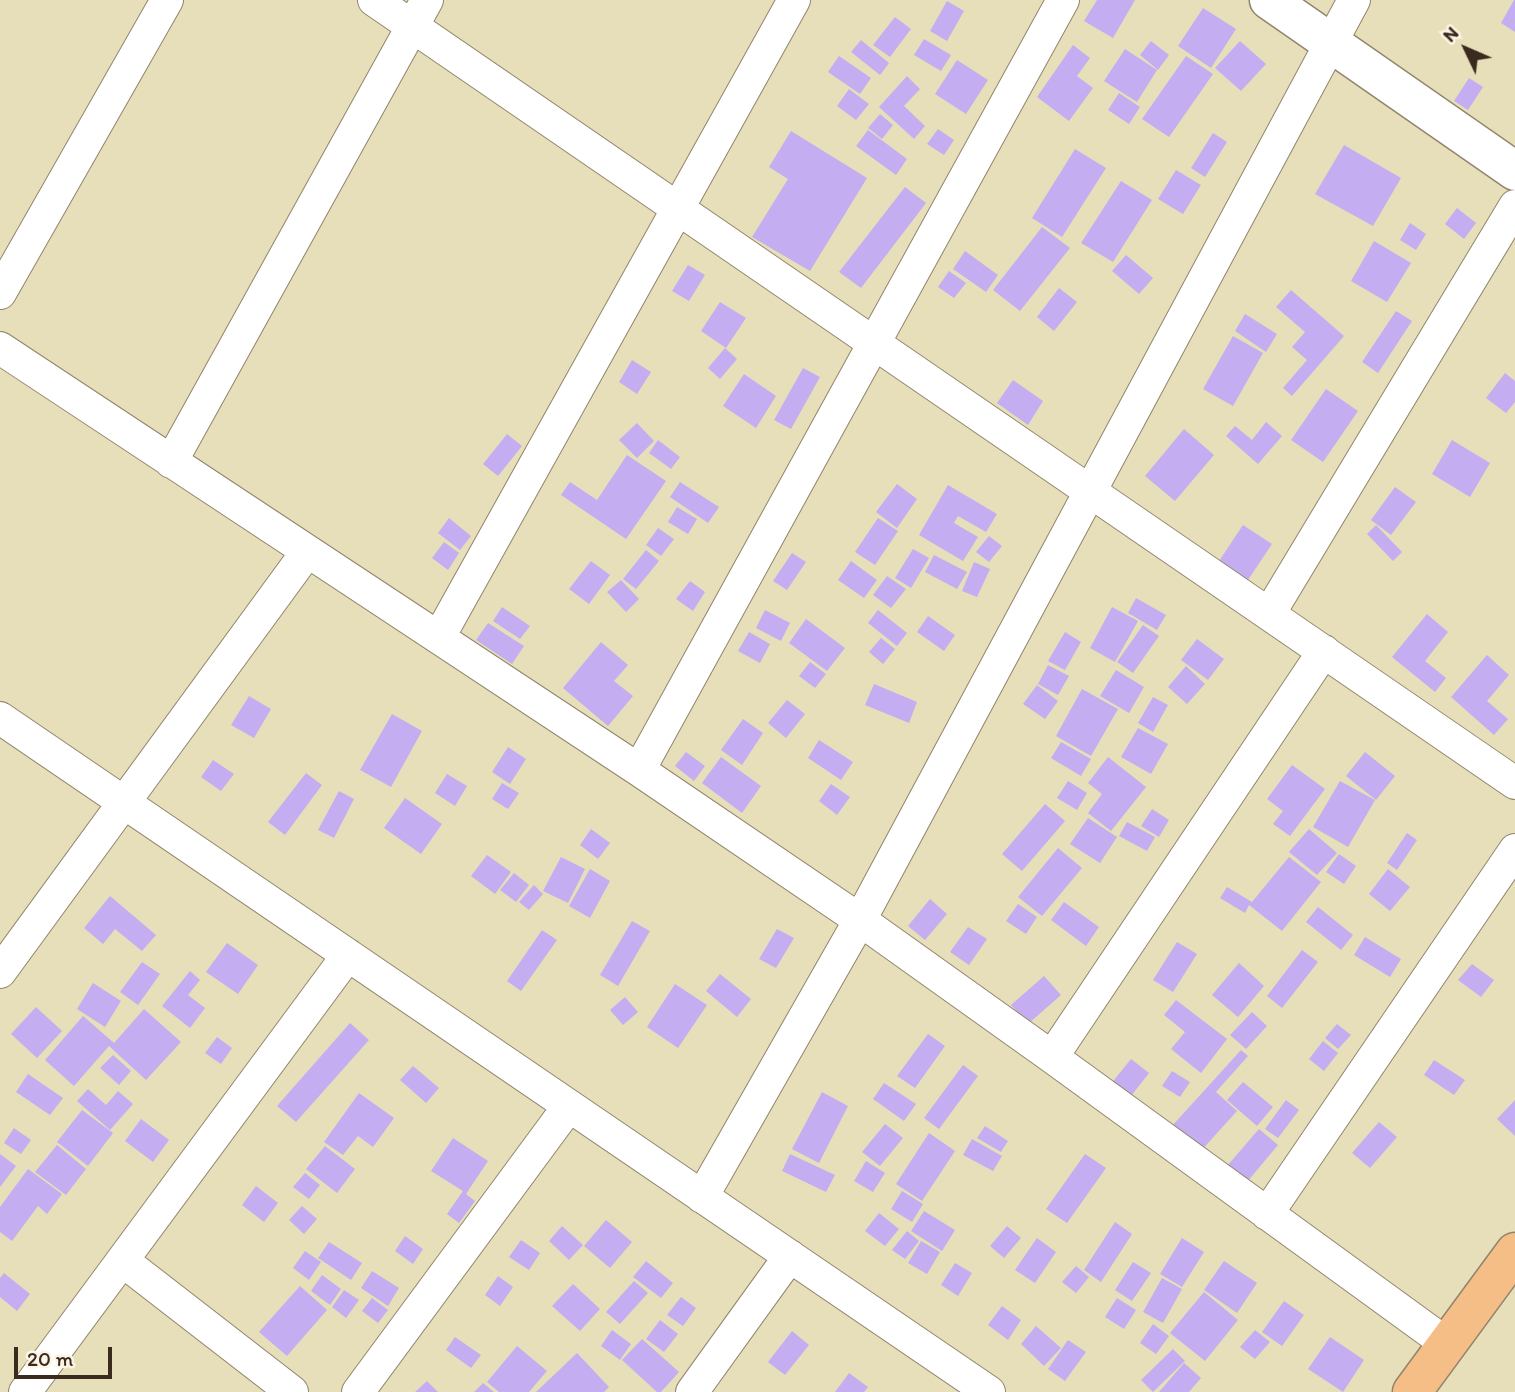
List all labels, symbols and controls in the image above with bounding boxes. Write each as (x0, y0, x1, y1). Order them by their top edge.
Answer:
north arrow (1431, 14, 1501, 84)
text: N (1438, 21, 1463, 47)
scale bar (18, 1332, 116, 1376)
text: 20 m (27, 1346, 73, 1371)

